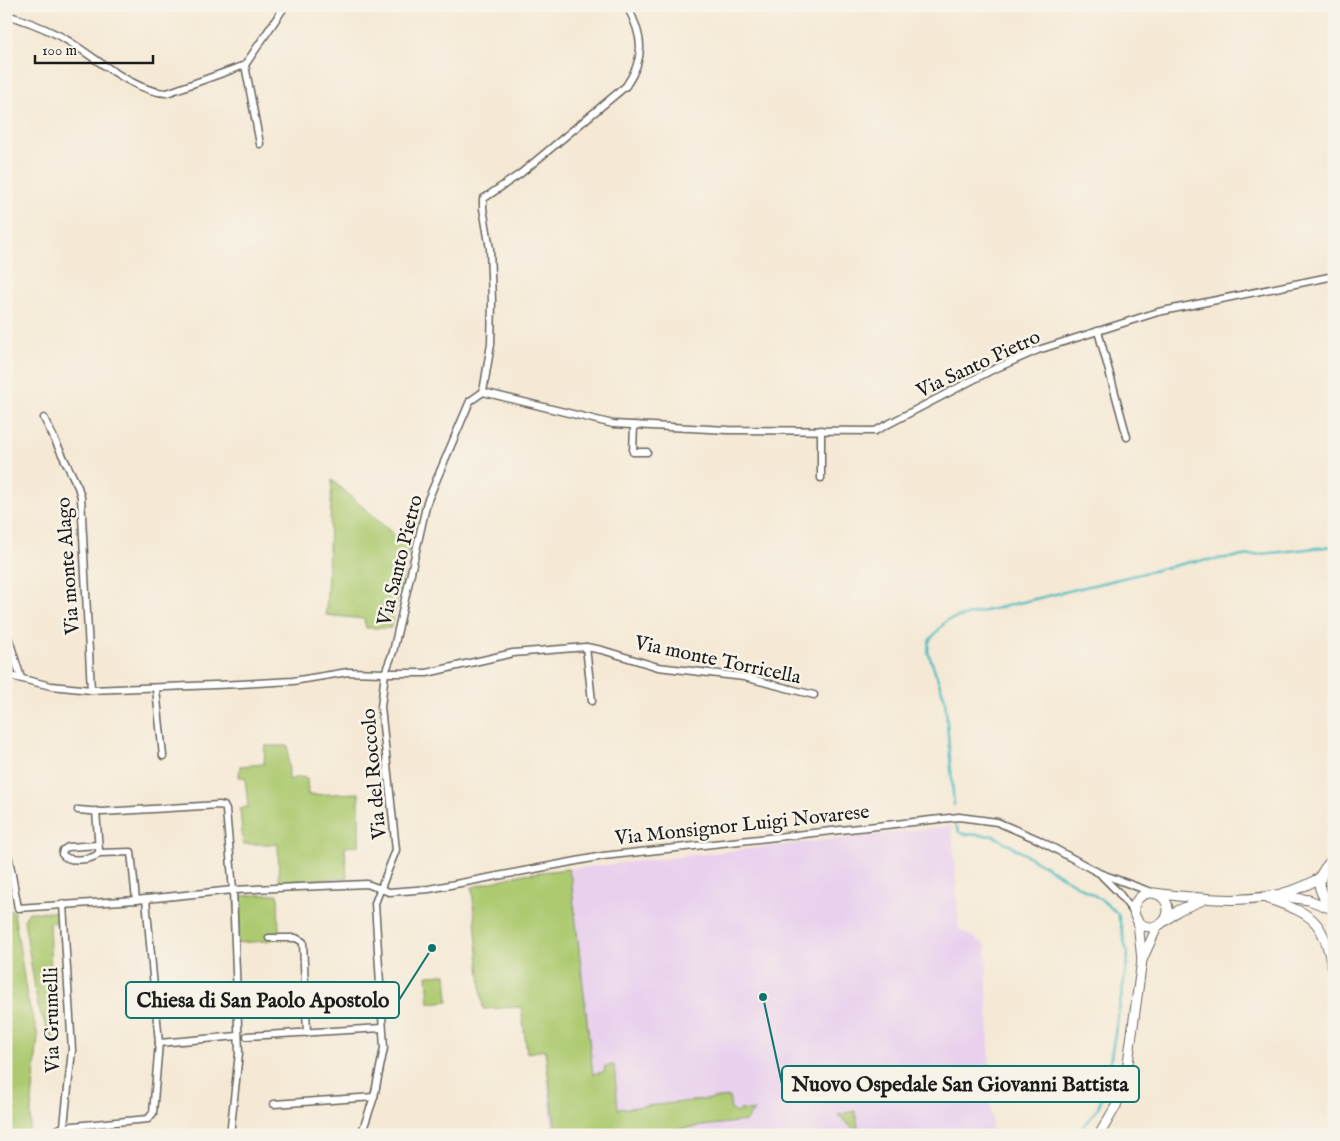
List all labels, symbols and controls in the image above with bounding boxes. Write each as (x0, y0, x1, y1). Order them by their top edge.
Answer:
scale bar (35, 32, 152, 64)
text: 100 m (42, 41, 78, 60)
street label: Via Santo Pietro (912, 325, 1045, 404)
street label: Via Santo Pietro (372, 492, 429, 629)
street label: Via monte Alago (51, 496, 86, 636)
street label: Via monte Torricella (631, 630, 803, 690)
street label: Via del Roccolo (356, 707, 393, 841)
street label: Via Monsignor Luigi Novarese (613, 800, 871, 851)
street label: Via Grumelli (39, 967, 66, 1074)
callout: Chiesa di San Paolo Apostolo (126, 982, 399, 1018)
text: Chiesa di San Paolo Apostolo (137, 988, 390, 1015)
callout: Nuovo Ospedale San Giovanni Battista (782, 1066, 1139, 1102)
text: Nuovo Ospedale San Giovanni Battista (790, 1072, 1129, 1099)

